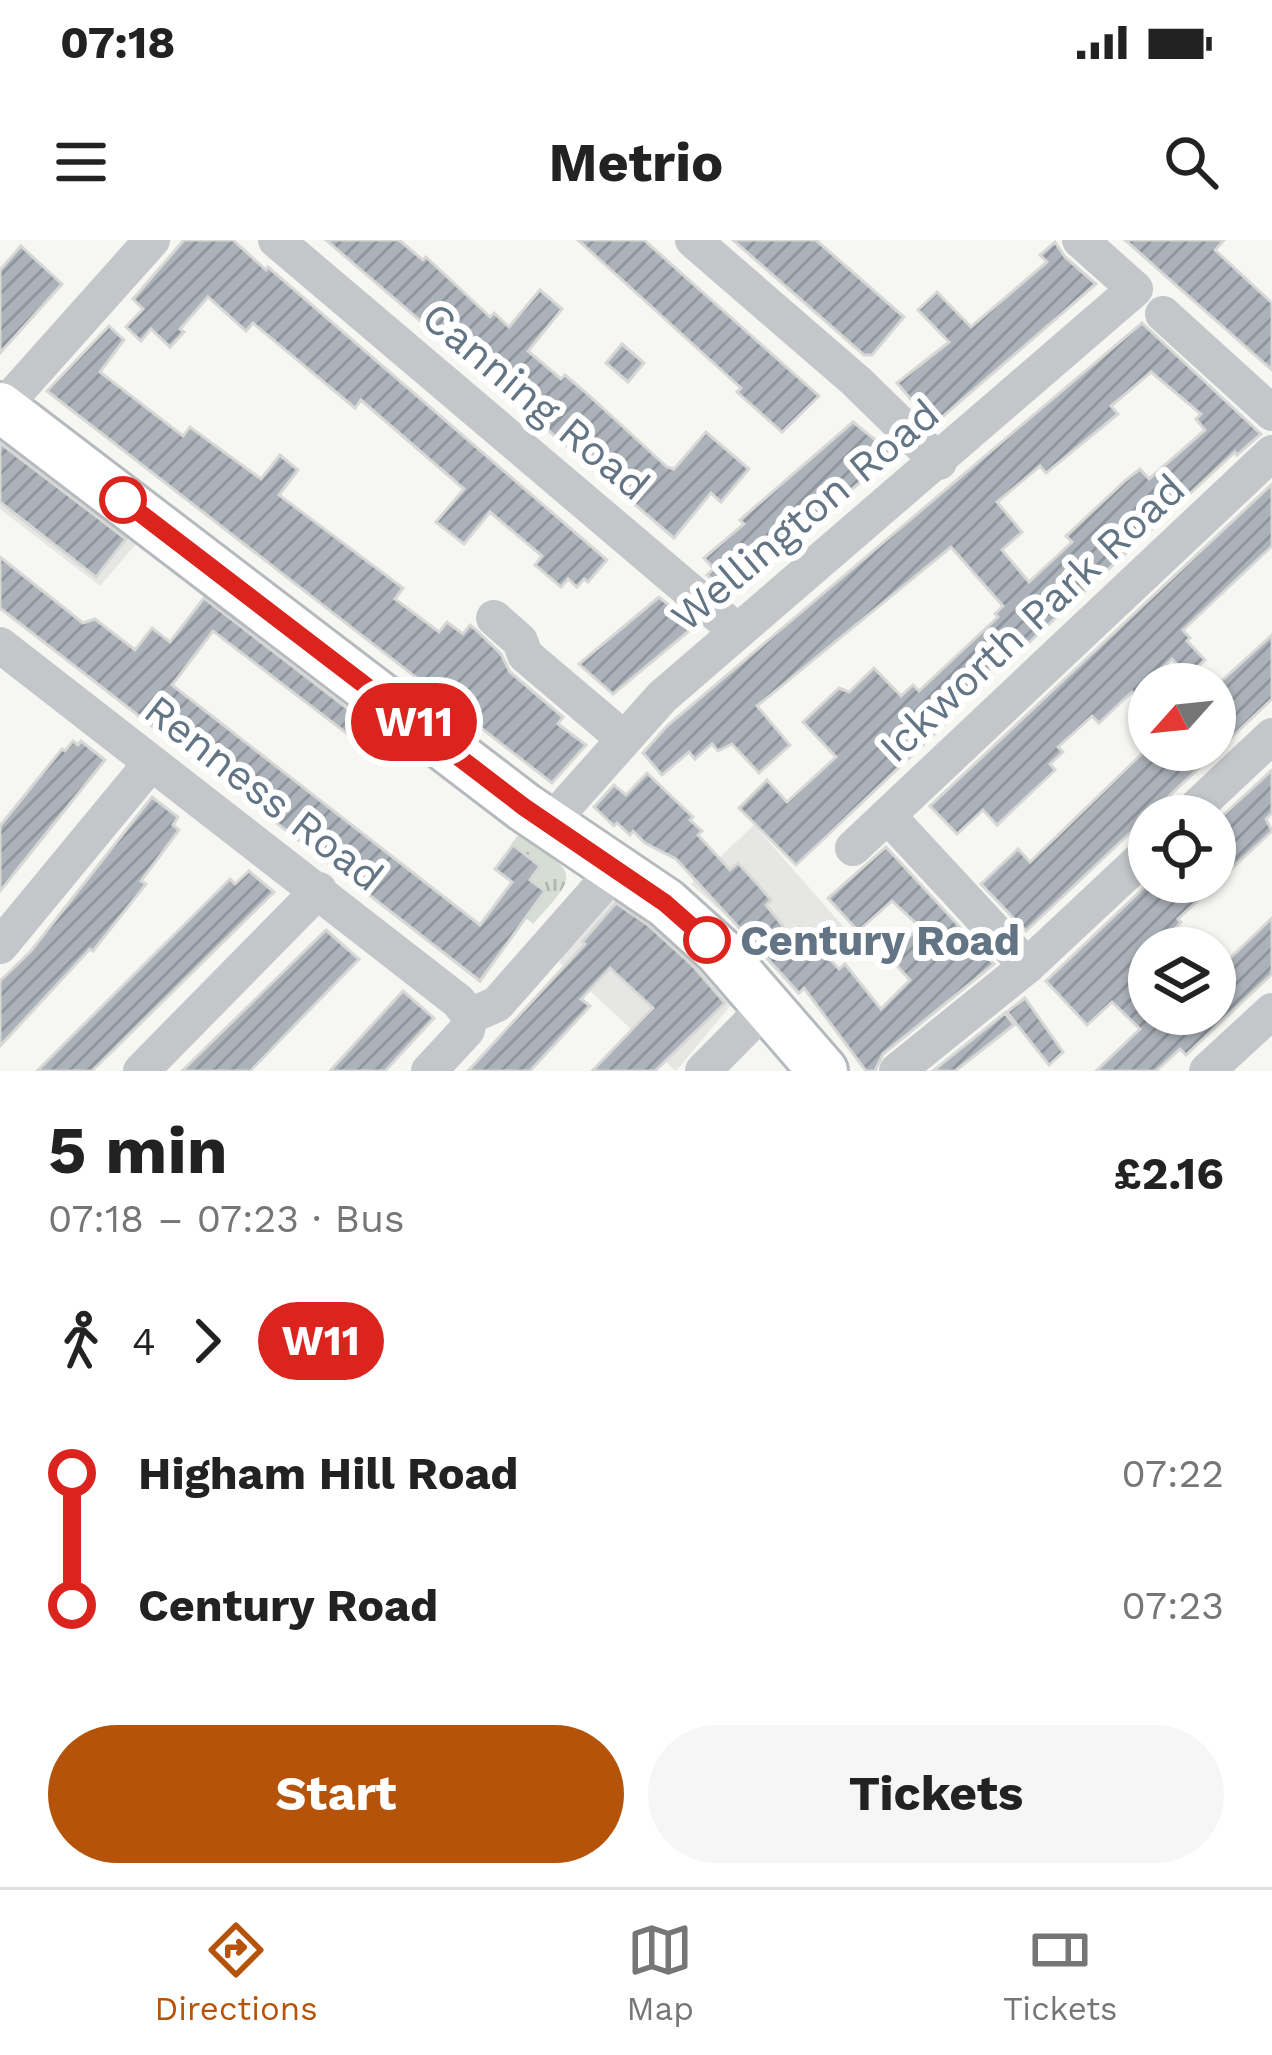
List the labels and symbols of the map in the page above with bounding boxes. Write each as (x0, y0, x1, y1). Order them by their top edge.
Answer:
street label: Canning Road (413, 292, 659, 510)
street label: Wellington Road (661, 389, 949, 641)
street label: Ickworth Park Road (869, 464, 1195, 772)
unlabelled marker (101, 478, 145, 522)
north arrow (1128, 663, 1236, 771)
line badge: W11 (345, 683, 483, 761)
street label: Renness Road (135, 685, 393, 901)
place label: Century Road (740, 916, 1020, 965)
marker: Century Road (685, 918, 729, 962)

